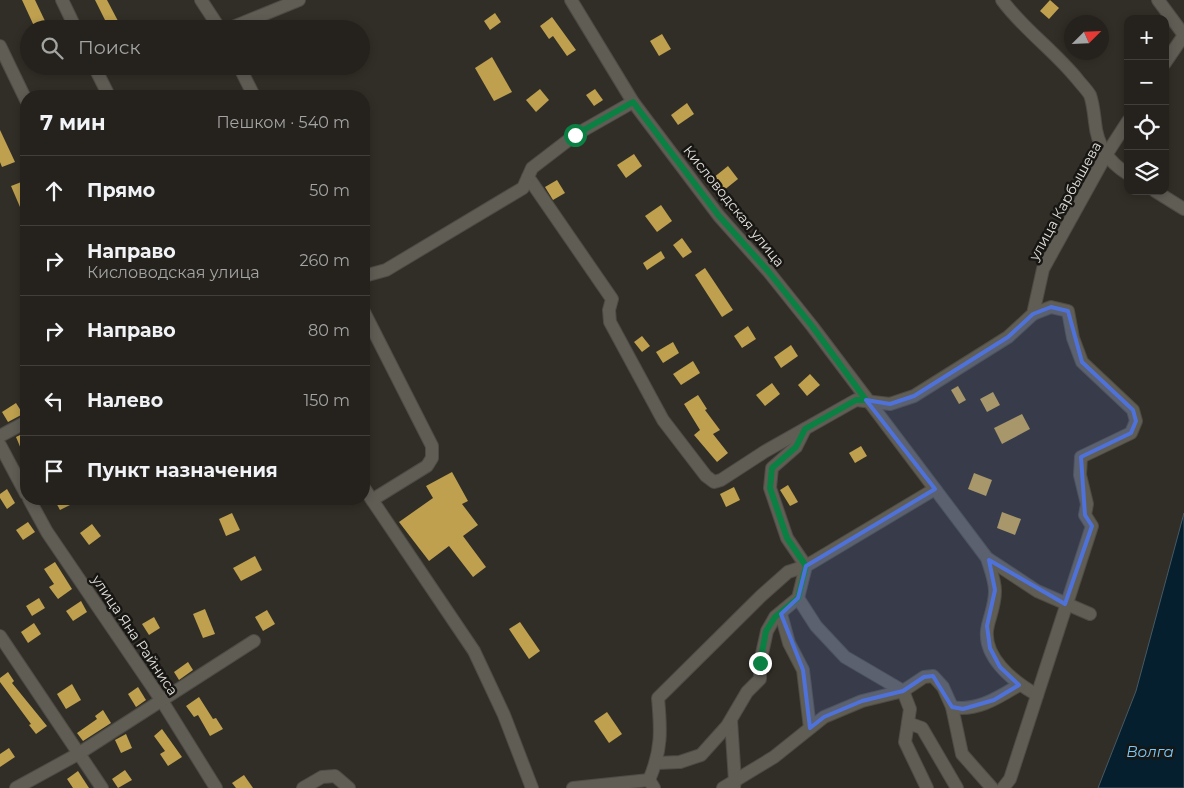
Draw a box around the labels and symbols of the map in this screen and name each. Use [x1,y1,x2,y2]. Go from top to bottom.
north arrow [1064,15,1109,60]
route start [564,124,587,147]
street label: улица Карбышева [1024,138,1105,265]
street label: Кисловодская улица [679,142,789,270]
street label: улица Яна Райниса [87,570,182,699]
route end [749,652,772,675]
water label: Волга [1126,742,1174,761]

